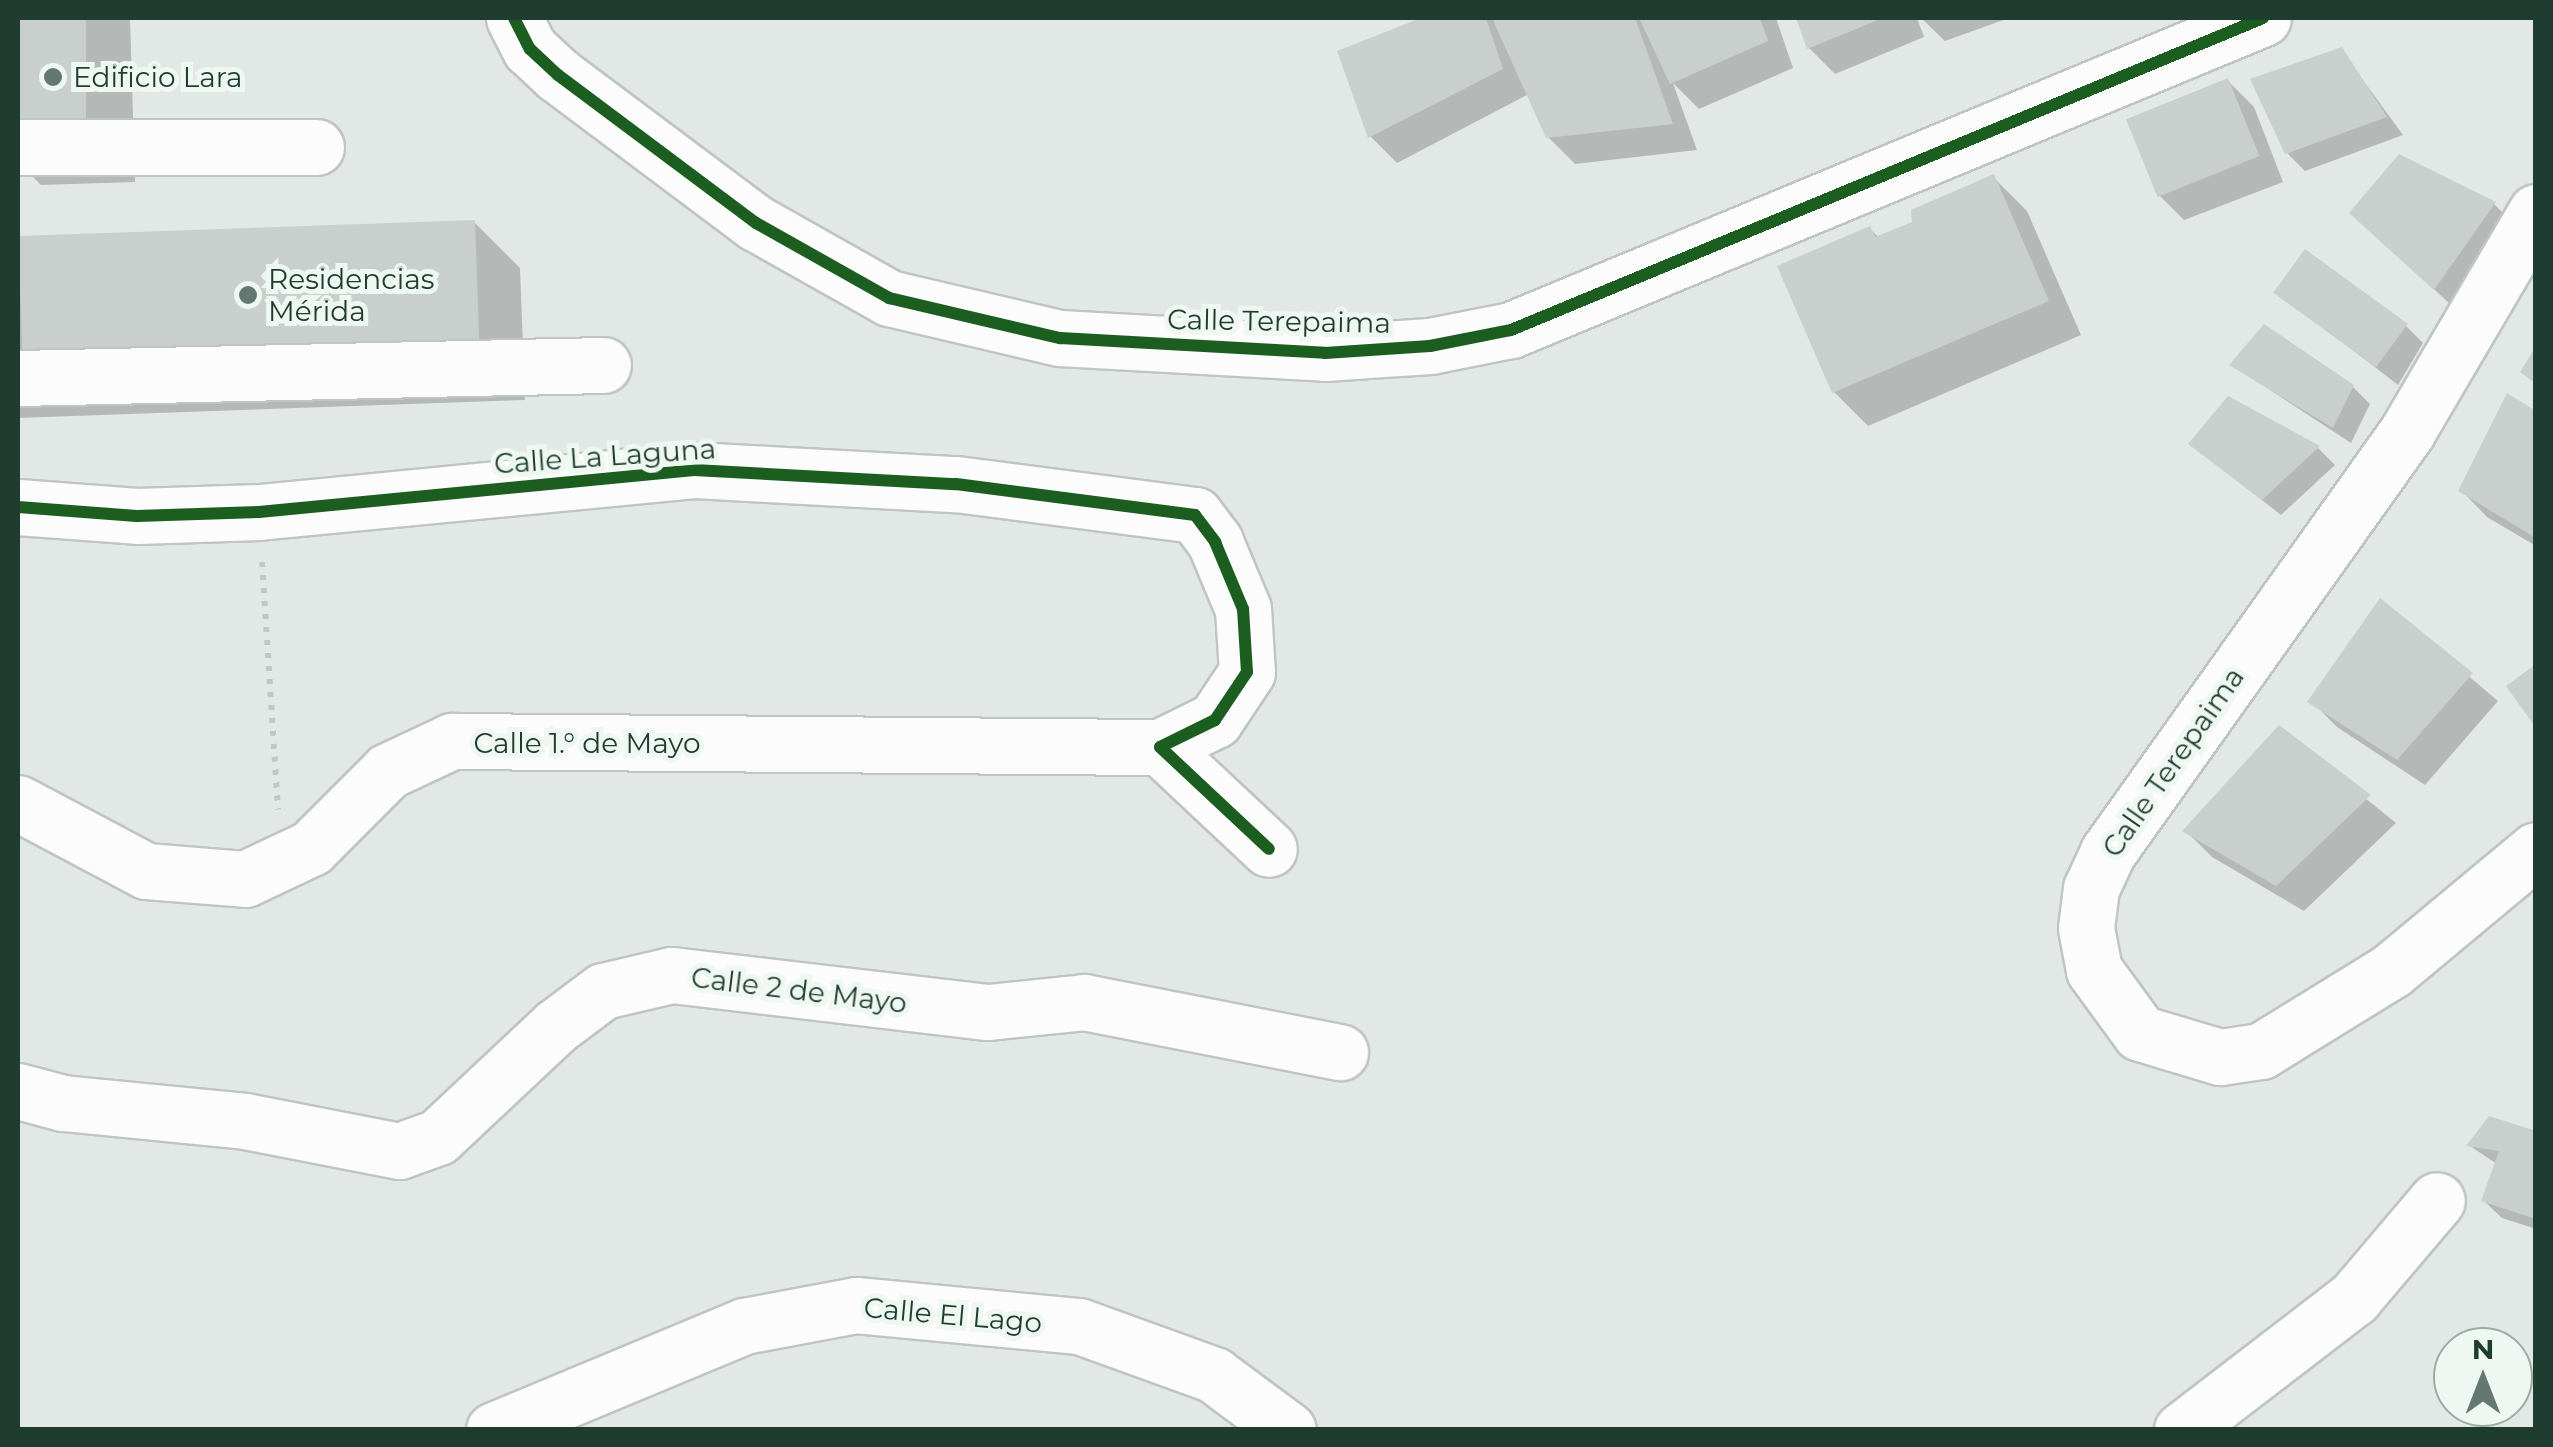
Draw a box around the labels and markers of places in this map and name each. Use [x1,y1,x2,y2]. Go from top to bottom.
place label: Edificio Lara [73,60,242,94]
marker: Edificio Lara [42,66,64,88]
place label: Residencias Mérida [268,262,434,328]
marker: Residencias Mérida [237,284,259,306]

